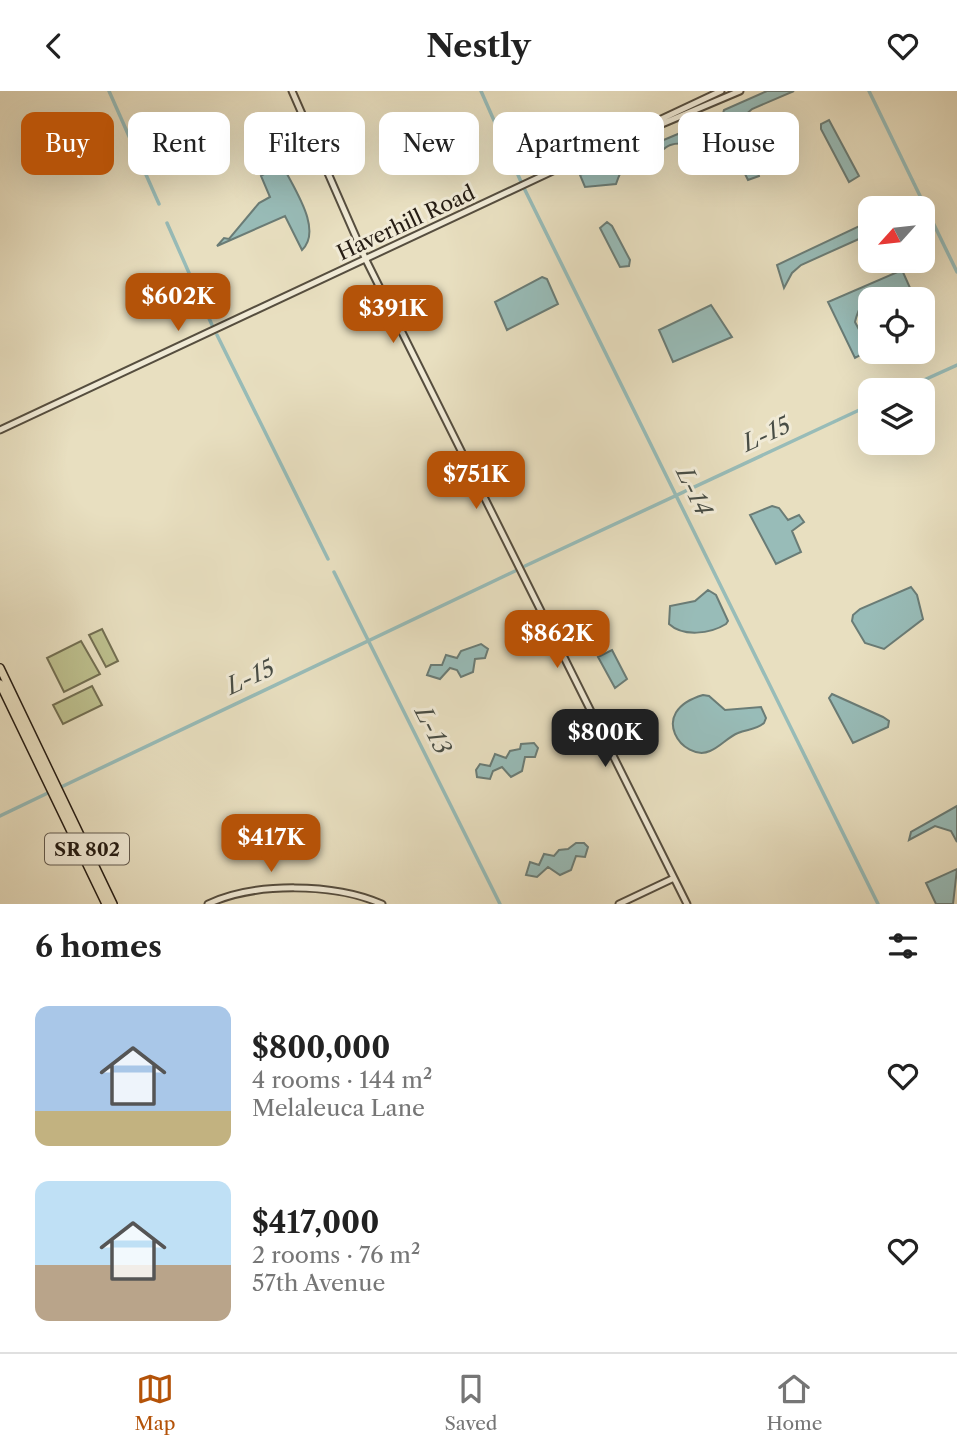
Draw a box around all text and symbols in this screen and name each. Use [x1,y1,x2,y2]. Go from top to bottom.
text: Nestly [426,26,531,65]
icon: back [35,27,73,65]
icon: heart [884,27,922,65]
chip: Buy [21,112,114,175]
chip: Rent [128,112,230,175]
chip: Filters [244,112,365,175]
chip: New [379,112,479,175]
chip: Apartment [493,112,664,175]
chip: House [678,112,799,175]
street label: Haverhill Road [333,180,479,265]
north arrow [858,196,934,273]
map controls [858,196,935,455]
pin: $602K [129,273,227,333]
text: $602K [141,282,215,310]
pin: $391K [344,285,442,345]
button: locate [858,287,935,364]
text: $391K [359,294,427,322]
button: layers [858,378,935,455]
water label: L-15 [736,411,795,458]
pin: $751K [427,451,525,511]
text: $751K [443,460,509,488]
water label: L-14 [670,461,718,521]
pin: $862K [508,611,606,670]
text: $862K [521,619,593,647]
water label: L-15 [220,654,279,701]
water label: L-13 [408,700,457,759]
pin: $800K [556,709,654,769]
text: $800K [568,718,642,746]
pin: $417K [222,815,320,874]
text: $417K [237,823,305,851]
road number: SR 802 [45,834,129,865]
icon: filters [884,927,922,965]
text: 6 homes [35,928,162,965]
text: $800,000 [252,1029,390,1066]
icon: home [91,1034,175,1118]
icon: heart [884,1057,922,1095]
text: 4 rooms · 144 m² [252,1066,432,1094]
text: Melaleuca Lane [252,1094,425,1122]
text: $417,000 [252,1204,379,1241]
icon: home [91,1209,175,1293]
icon: heart [884,1232,922,1270]
text: 2 rooms · 76 m² [252,1241,420,1269]
text: 57th Avenue [252,1269,385,1297]
tab: Map [135,1370,175,1435]
tab: Saved [445,1370,497,1435]
tab: Home [767,1370,822,1435]

